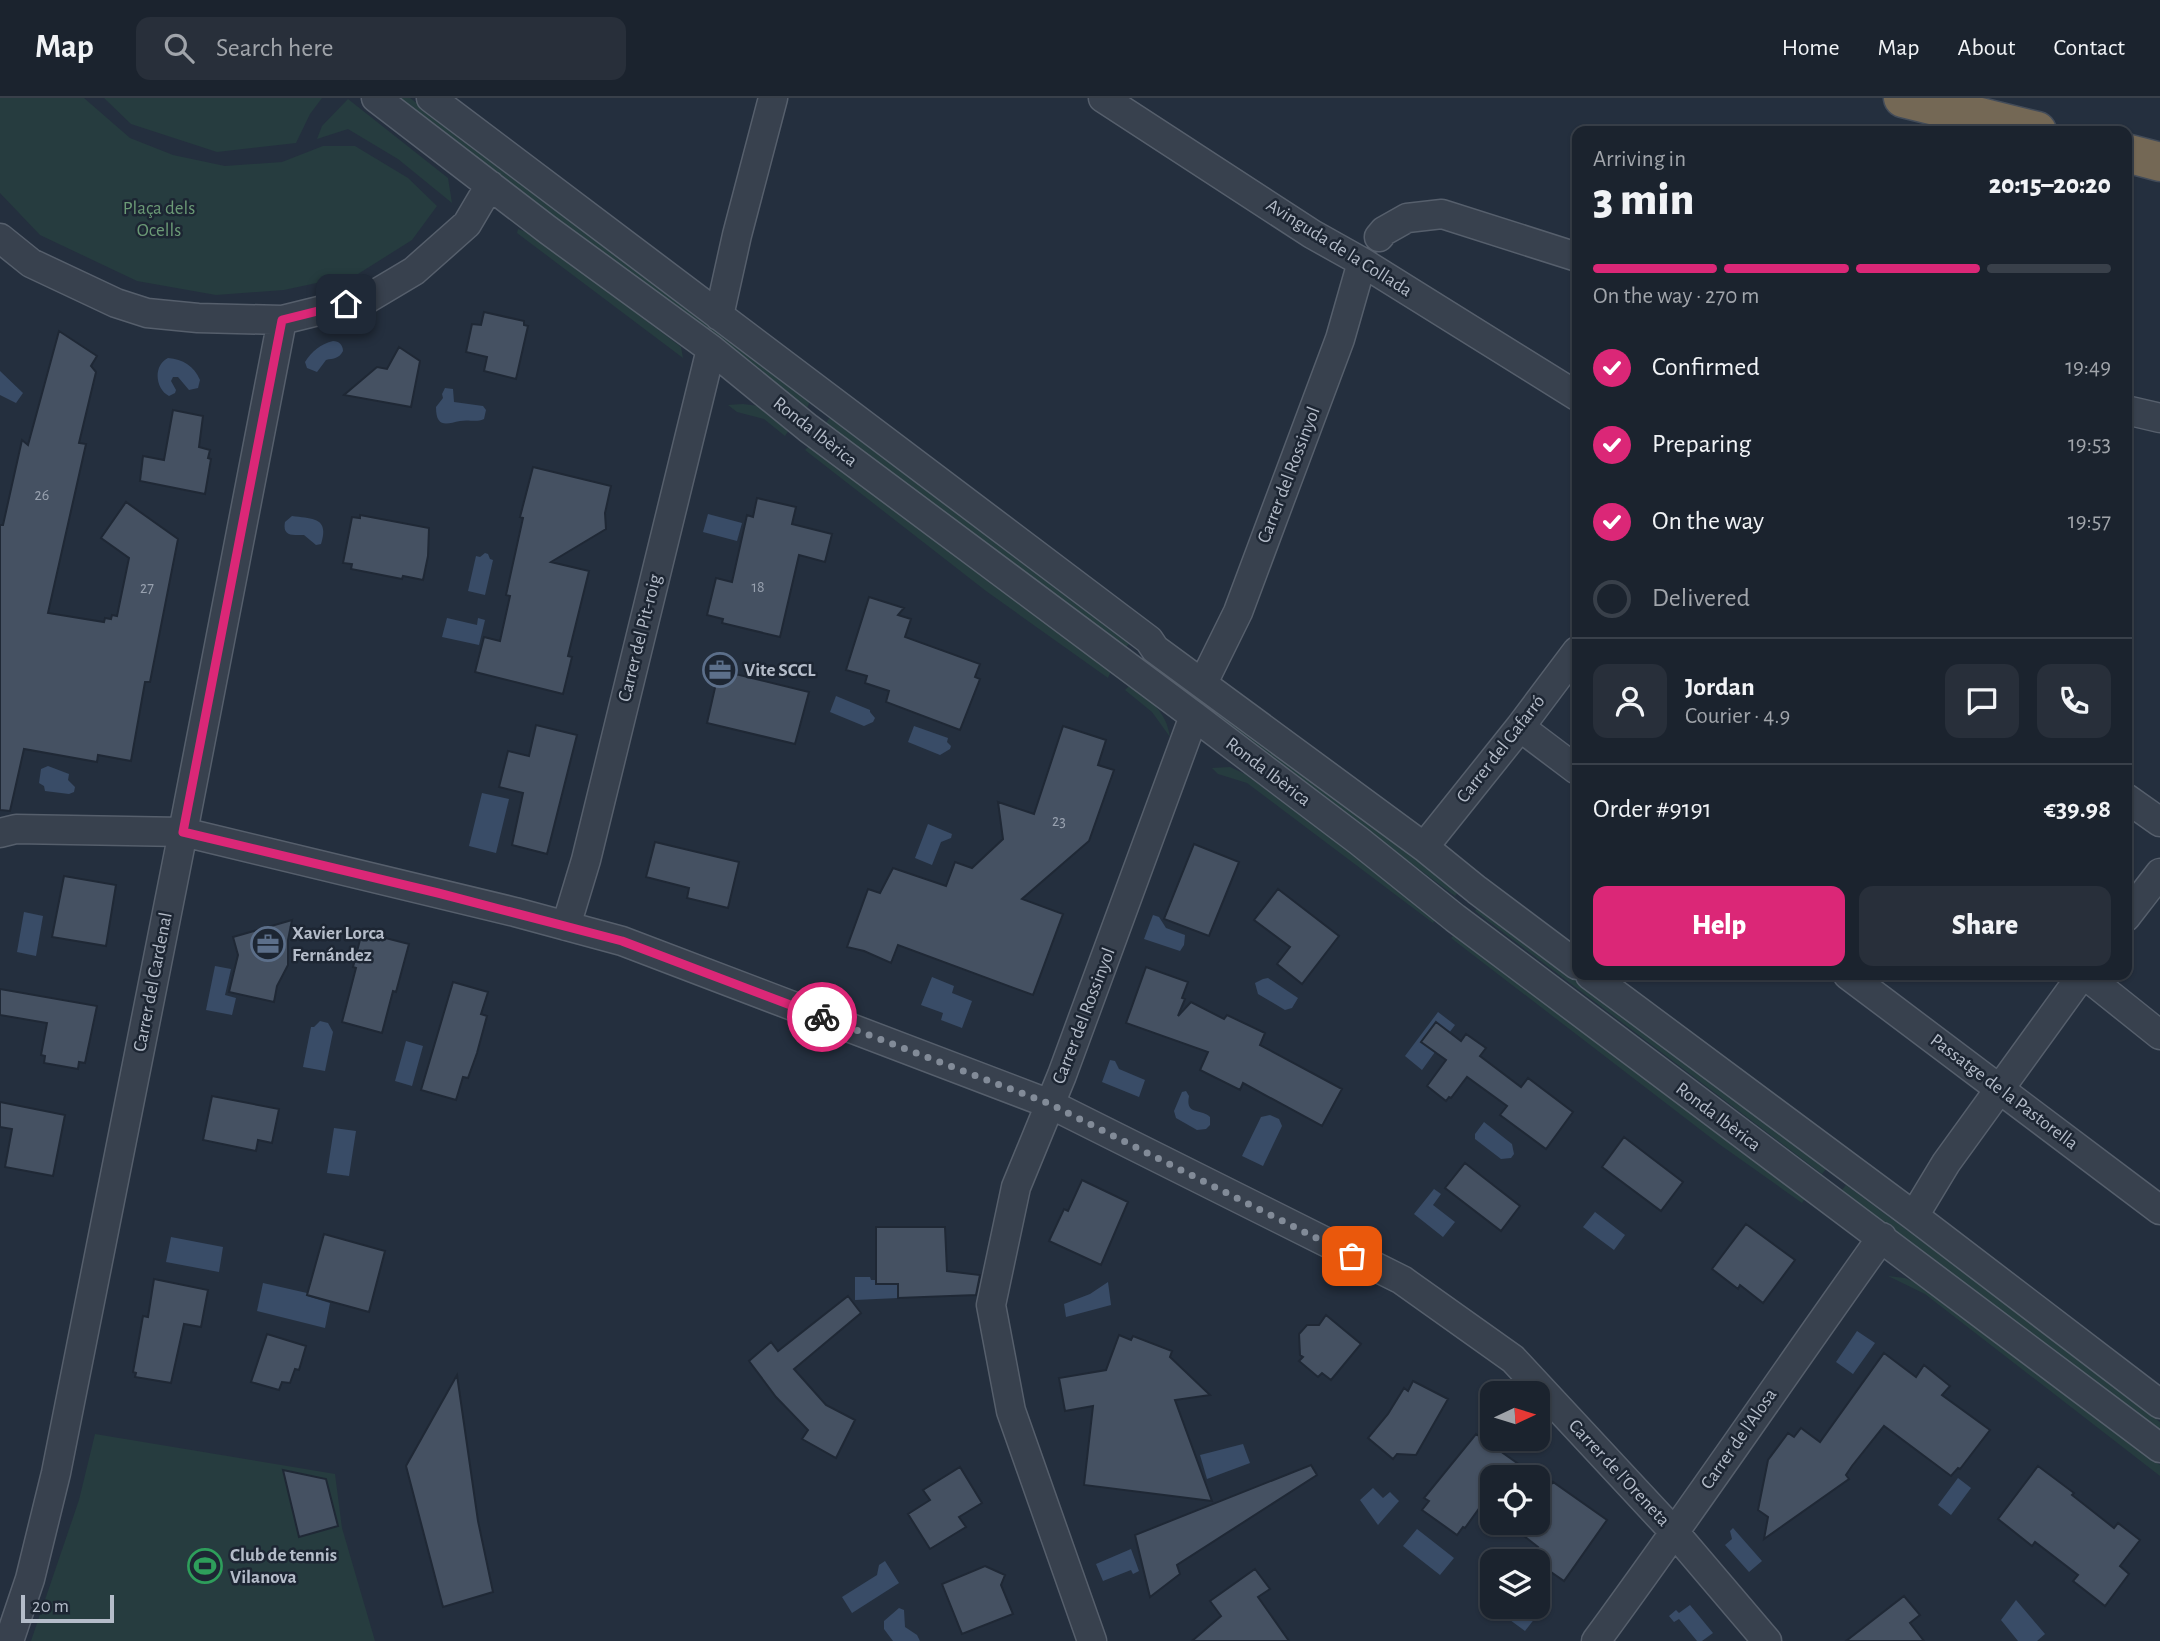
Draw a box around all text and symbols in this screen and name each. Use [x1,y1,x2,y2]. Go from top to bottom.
search box [136,17,626,80]
icon: search [160,29,198,67]
text: Map [35,31,94,64]
text: Search here [216,35,334,61]
text: Home [1782,36,1840,60]
text: Map [1878,36,1920,60]
text: About [1958,36,2015,60]
text: Contact [2053,36,2125,60]
text: Arriving in [1593,148,1686,171]
text: 20:15–20:20 [1989,172,2111,198]
text: 3 min [1593,177,1694,223]
street label: Avinguda de la Collada [1263,196,1415,301]
park label: Plaça dels Ocells [123,199,195,240]
pin [316,274,376,334]
icon: home [327,285,365,323]
text: On the way · 270 m [1593,285,1760,308]
icon: check [1593,349,1631,387]
text: Confirmed [1652,354,1760,380]
text: 19:49 [2065,356,2111,379]
street label: Ronda Ibèrica [769,393,861,471]
street label: Carrer del Rossinyol [1254,404,1324,546]
icon: check [1593,426,1631,464]
text: Preparing [1652,431,1751,457]
text: 19:53 [2068,433,2111,456]
house number: 26 [35,487,49,503]
icon: check [1593,503,1631,541]
text: On the way [1652,508,1764,534]
text: 19:57 [2068,510,2111,533]
street label: Carrer del Pit-roig [615,572,665,704]
house number: 18 [751,579,765,595]
house number: 27 [140,580,154,596]
text: Delivered [1652,585,1750,611]
office icon: Vite SCCL [701,651,739,689]
place label: Vite SCCL [744,661,816,680]
button: person [1593,664,1667,738]
button: chat [1945,664,2019,738]
button: phone [2037,664,2111,738]
text: Jordan [1685,674,1755,700]
street label: Carrer del Gafarró [1453,692,1549,806]
text: Courier · 4.9 [1685,705,1790,728]
street label: Ronda Ibèrica [1222,734,1314,810]
text: Order #9191 [1593,796,1712,822]
text: €39.98 [2044,796,2111,822]
house number: 23 [1052,813,1066,829]
button: Help [1593,886,1845,966]
button: Share [1859,886,2111,966]
street label: Carrer del Cardenal [130,911,176,1053]
place label: Xavier Lorca Fernández [292,924,385,965]
office icon: Xavier Lorca Fernández [249,925,287,963]
street label: Carrer del Rossinyol [1049,945,1119,1087]
courier [787,982,857,1052]
icon: bike [803,998,841,1036]
street label: Passatge de la Pastorella [1927,1030,2082,1154]
street label: Ronda Ibèrica [1672,1079,1764,1155]
pin [1322,1226,1382,1286]
icon: bag [1333,1237,1371,1275]
north arrow [1480,1381,1550,1451]
map controls [1480,1381,1550,1619]
street label: Carrer de l'Alosa [1697,1385,1781,1493]
street label: Carrer de l'Oreneta [1565,1416,1673,1530]
button: locate [1480,1465,1550,1535]
place label: Club de tennis Vilanova [230,1546,337,1587]
sports icon: Club de tennis Vilanova [186,1547,224,1585]
button: layers [1480,1549,1550,1619]
scale bar [21,1592,114,1624]
text: 20 m [32,1597,69,1616]

